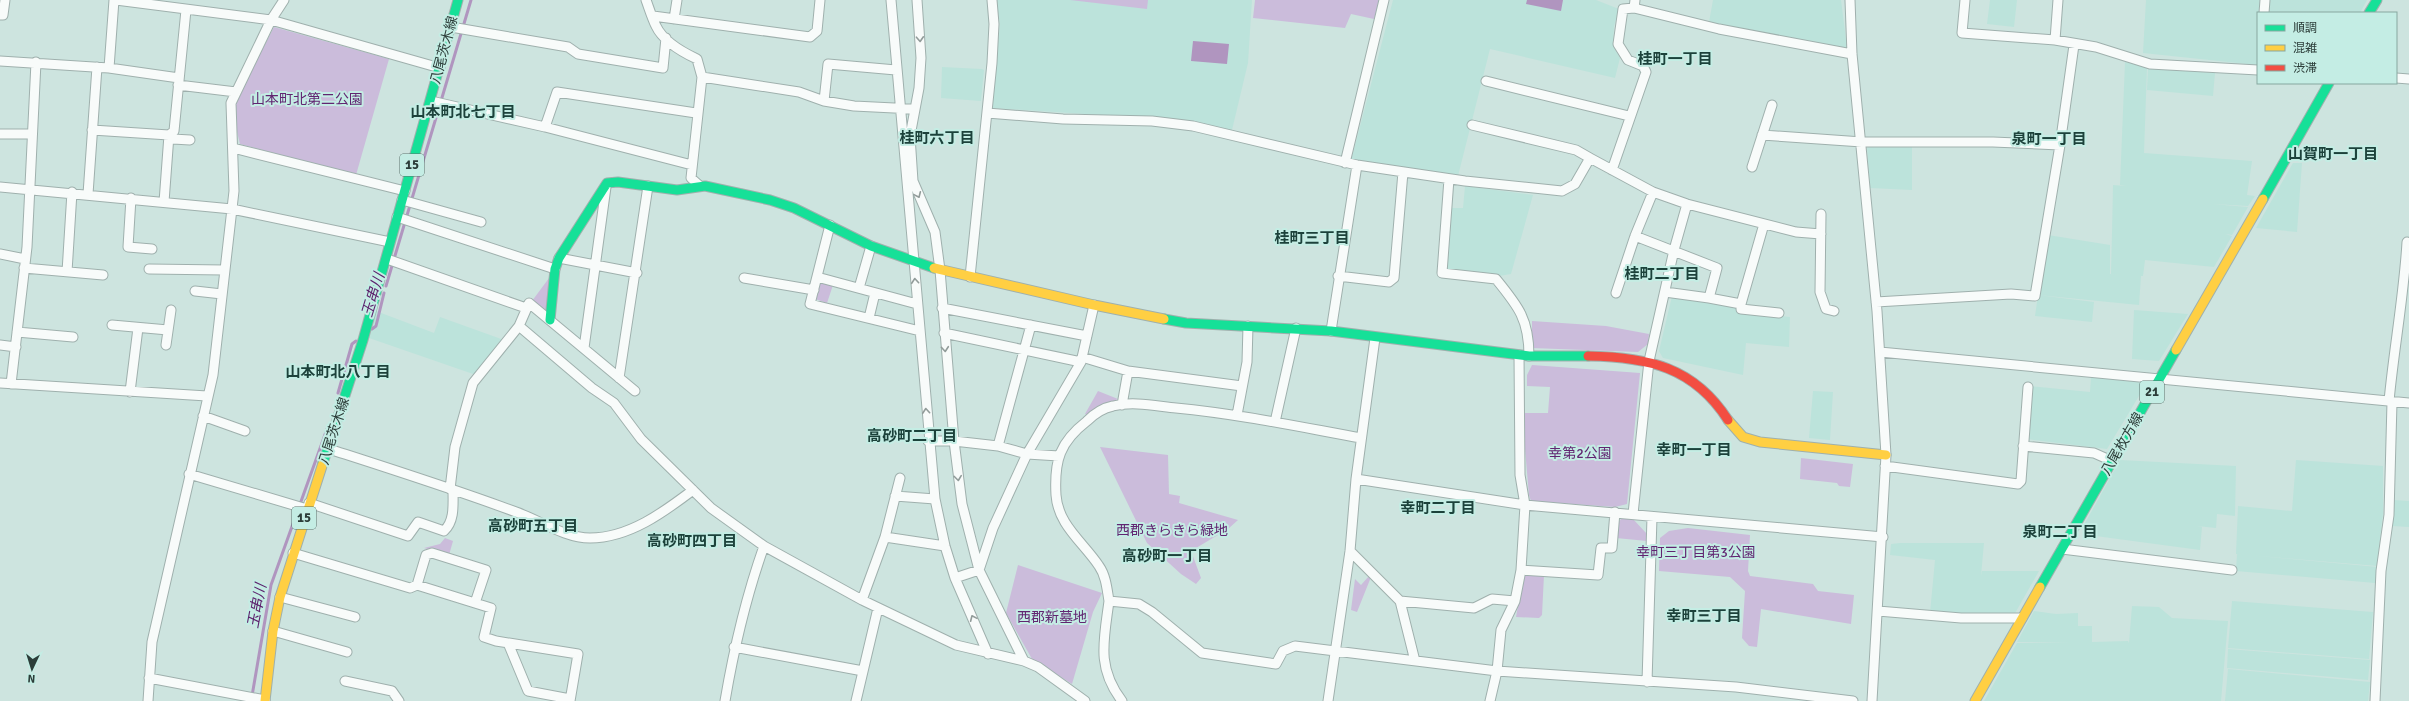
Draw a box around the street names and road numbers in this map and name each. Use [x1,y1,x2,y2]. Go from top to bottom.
street label: 八尾茨木線 [427,14,461,86]
road number: 15 [400,154,424,176]
road number: 21 [2140,381,2164,403]
street label: 八尾茨木線 [315,395,353,467]
street label: 八尾枚方線 [2097,409,2147,479]
road number: 15 [292,507,316,529]

